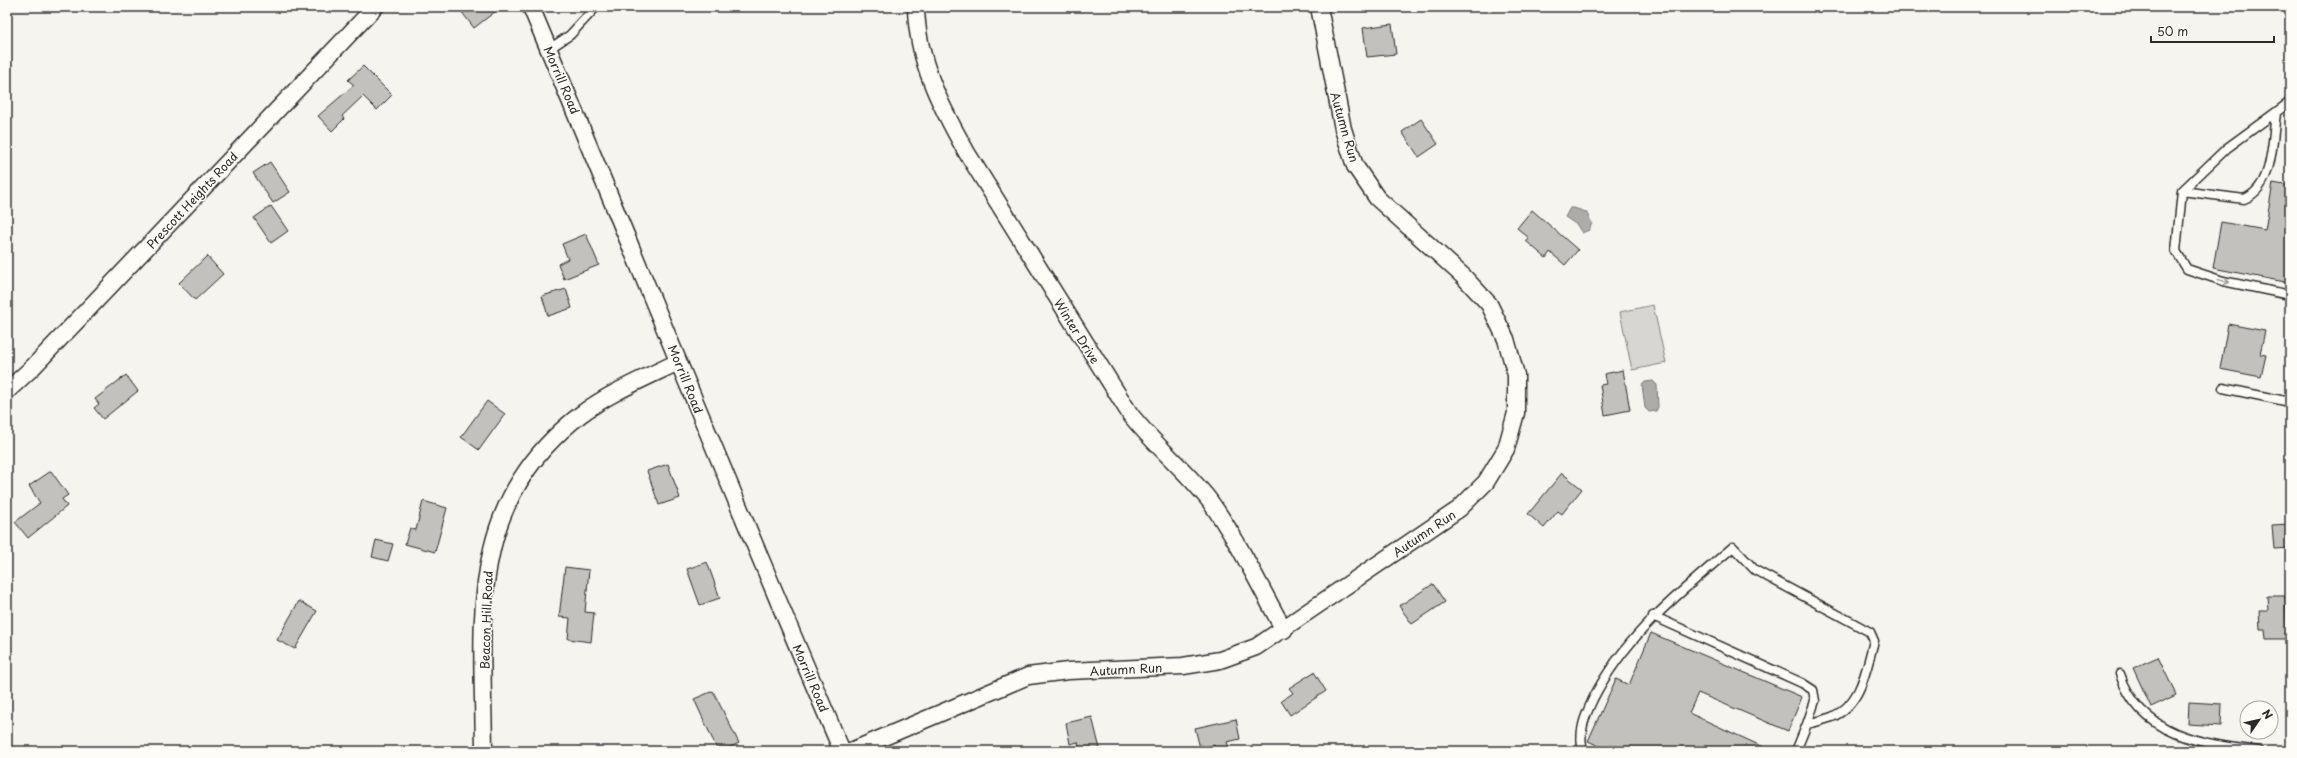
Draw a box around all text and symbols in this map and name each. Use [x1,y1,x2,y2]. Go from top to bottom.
scale bar [2151,18,2274,44]
text: 50 m [2157,22,2188,40]
street label: Morrill Road [540,43,584,117]
street label: Autumn Run [1326,90,1364,164]
street label: Prescott Heights Road [142,147,242,253]
one-way arrow [2218,278,2231,285]
street label: Winter Drive [1050,295,1104,367]
street label: Morrill Road [664,342,708,416]
street label: Autumn Run [1389,505,1459,561]
street label: Beacon Hill Road [475,570,497,670]
street label: Morrill Road [789,641,833,715]
street label: Autumn Run [1089,658,1163,680]
north arrow [2239,700,2279,740]
text: N [2258,706,2277,723]

